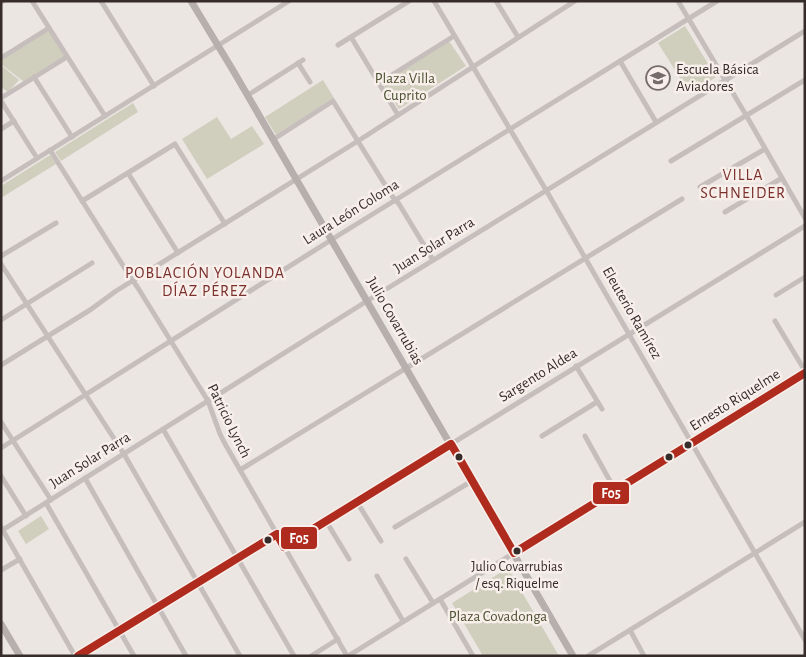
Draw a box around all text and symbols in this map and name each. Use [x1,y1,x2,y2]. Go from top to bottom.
place label: Escuela Básica Aviadores [676,62,759,94]
school or university icon: Escuela Básica Aviadores [645,65,671,91]
park label: Plaza Villa Cuprito [375,71,435,103]
district label: VILLA SCHNEIDER [700,167,786,201]
street label: Laura León Coloma [300,176,402,247]
street label: Juan Solar Parra [391,214,477,276]
district label: POBLACIÓN YOLANDA DÍAZ PÉREZ [125,263,285,299]
street label: Eleuterio Ramírez [600,264,664,362]
street label: Julio Covarrubias [364,275,426,367]
street label: Sargento Aldea [496,345,580,405]
street label: Ernesto Riquelme [687,366,783,434]
street label: Patricio Lynch [205,382,253,460]
street label: Juan Solar Parra [47,429,133,491]
unlabelled marker [683,440,693,450]
unlabelled marker [454,452,464,462]
unlabelled marker [664,452,674,462]
line badge: F05 [592,481,630,505]
text: F05 [601,487,621,501]
line badge: F05 [280,526,318,550]
text: F05 [289,532,309,546]
unlabelled marker [263,535,273,545]
marker: Julio Covarrubias / esq. Riquelme [512,546,522,556]
place label: Julio Covarrubias / esq. Riquelme [471,560,563,591]
park label: Plaza Covadonga [449,609,547,624]

